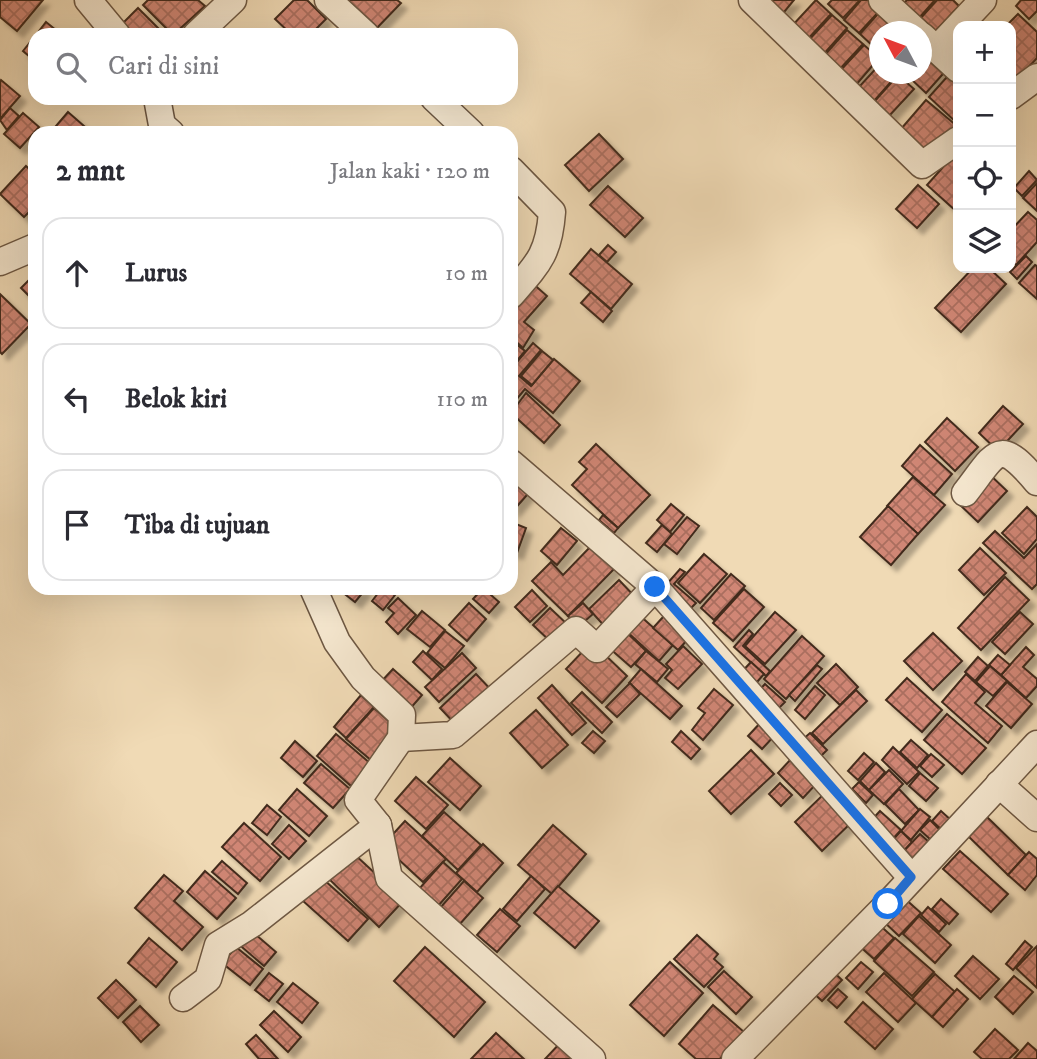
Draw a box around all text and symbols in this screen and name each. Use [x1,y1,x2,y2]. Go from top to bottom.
north arrow [869,21,932,84]
map controls [953,21,1016,273]
button: + [953,21,1016,84]
search box [28,28,518,105]
icon: search [52,48,90,86]
text: Cari di sini [108,50,219,83]
button: − [953,84,1016,147]
button: locate [953,147,1016,210]
text: 2 mnt [56,153,125,190]
text: Jalan kaki · 120 m [330,157,490,186]
button: layers [953,210,1016,273]
icon: ahead [58,254,96,292]
text: Lurus [125,257,187,290]
text: 10 m [445,259,488,288]
icon: left [58,380,96,418]
text: Belok kiri [125,383,227,416]
text: 110 m [437,385,488,414]
icon: arrive [58,506,96,544]
text: Tiba di tujuan [125,509,270,542]
route end [639,571,670,602]
route start [872,888,903,919]

